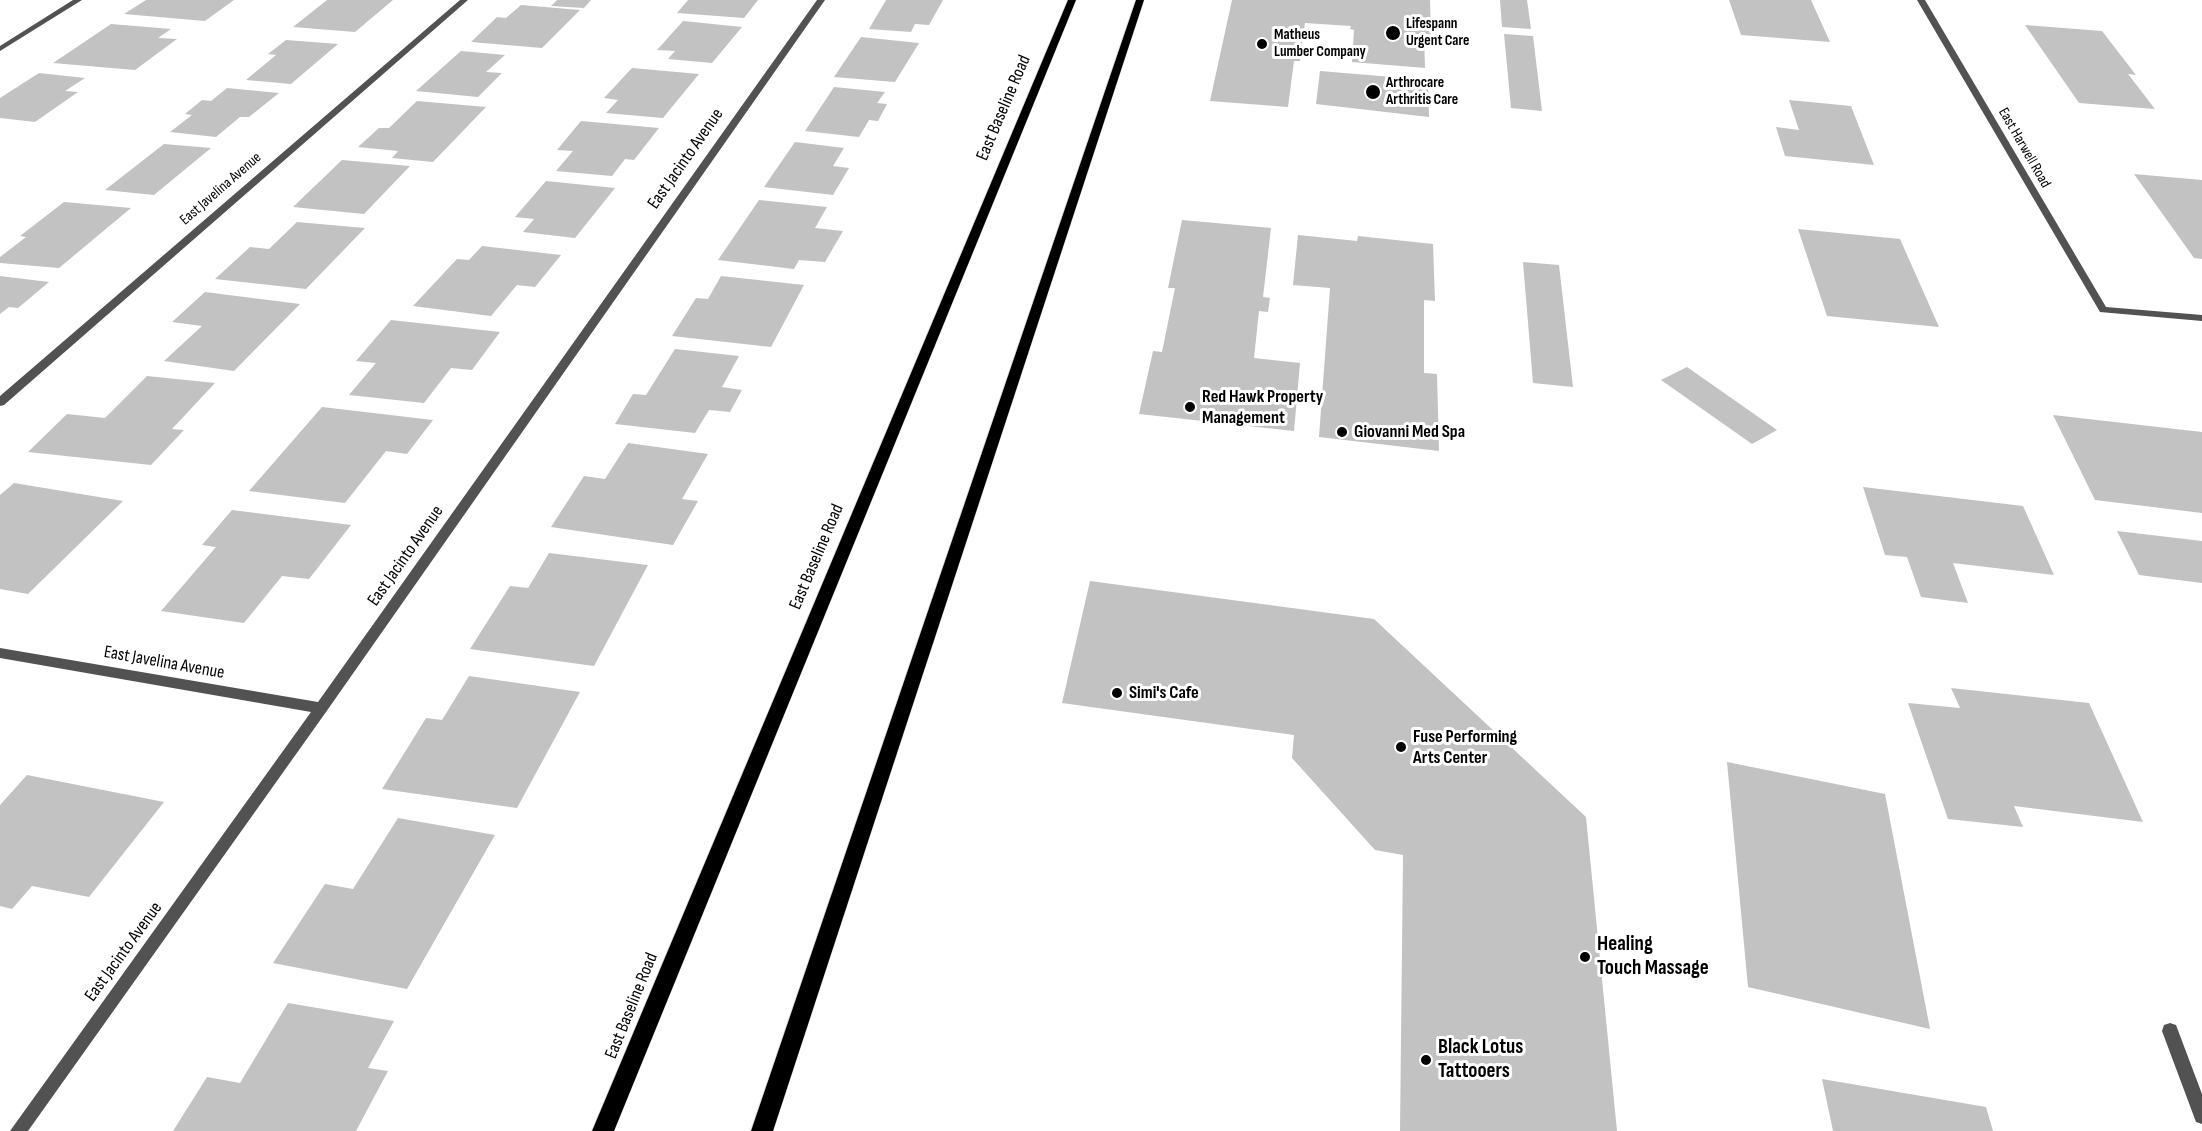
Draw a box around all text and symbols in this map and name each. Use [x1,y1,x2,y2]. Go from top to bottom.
place label: Lifespann Urgent Care [1406,15,1469,50]
marker: Lifespann Urgent Care [1384,24,1402,42]
place label: Matheus Lumber Company [1274,26,1366,61]
marker: Matheus Lumber Company [1255,37,1269,51]
street label: East Baseline Road [972,52,1036,164]
place label: Arthrocare Arthritis Care [1386,74,1458,109]
marker: Arthrocare Arthritis Care [1364,83,1382,101]
street label: East Jacinto Avenue [643,105,729,213]
street label: East Harwell Road [1994,105,2054,191]
street label: East Javelina Avenue [177,149,265,229]
place label: Red Hawk Property Management [1202,386,1323,428]
marker: Red Hawk Property Management [1183,400,1197,414]
place label: Giovanni Med Spa [1354,421,1465,443]
marker: Giovanni Med Spa [1335,425,1349,439]
street label: East Baseline Road [785,501,849,613]
street label: East Jacinto Avenue [363,502,449,610]
street label: East Javelina Avenue [102,642,226,684]
place label: Simi's Cafe [1129,682,1199,704]
marker: Simi's Cafe [1110,686,1124,700]
place label: Fuse Performing Arts Center [1413,726,1517,768]
marker: Fuse Performing Arts Center [1394,740,1408,754]
street label: East Jacinto Avenue [81,898,167,1006]
place label: Healing Touch Massage [1597,932,1709,982]
street label: East Baseline Road [601,950,663,1062]
marker: Healing Touch Massage [1578,950,1592,964]
place label: Black Lotus Tattooers [1438,1035,1523,1085]
marker: Black Lotus Tattooers [1419,1053,1433,1067]

